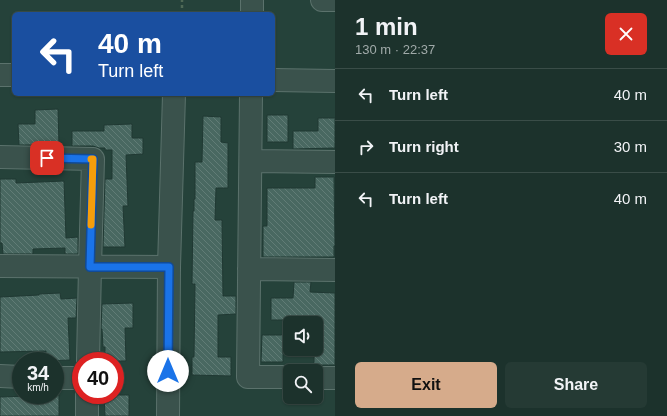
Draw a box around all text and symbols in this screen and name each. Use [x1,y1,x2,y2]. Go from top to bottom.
text: 1 min [355,13,418,40]
button: close [605,13,647,55]
icon: left [32,28,84,80]
text: 40 m [98,28,162,59]
text: 130 m · 22:37 [355,42,435,57]
text: Turn left [98,61,163,81]
icon: left [355,84,377,106]
text: Turn left [389,86,448,103]
text: 40 m [614,86,647,103]
icon: right [355,136,377,158]
text: Turn right [389,138,459,155]
text: 30 m [614,138,647,155]
pin [30,141,64,175]
icon: arrive [36,147,58,169]
icon: left [355,188,377,210]
text: Turn left [389,190,448,207]
text: 40 m [614,190,647,207]
map controls [283,316,323,404]
button: sound [283,316,323,356]
position arrow [147,350,189,392]
speed limit sign: 40 [72,352,124,404]
text: 34 [27,362,49,384]
button: Exit [355,362,497,408]
button: Share [505,362,647,408]
button: search [283,364,323,404]
text: km/h [27,382,49,393]

